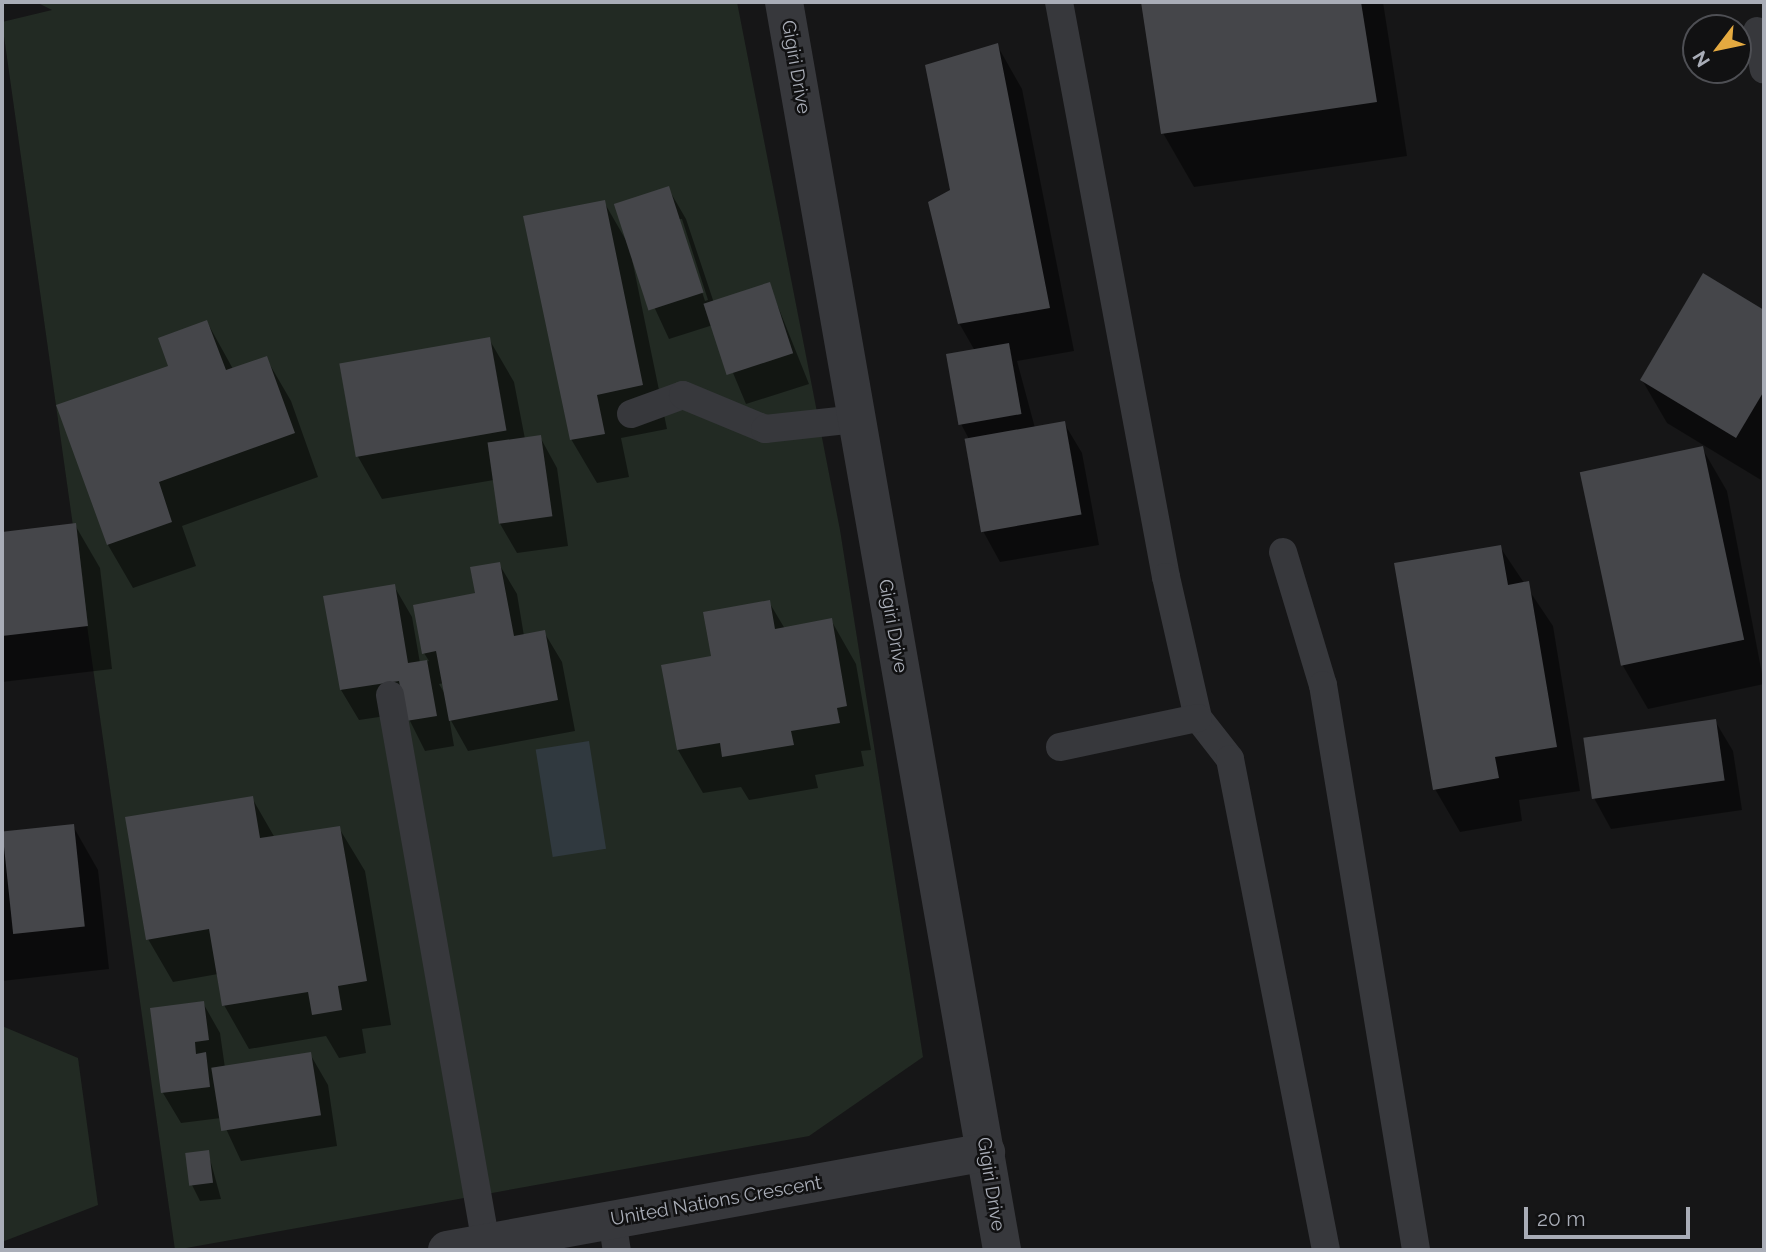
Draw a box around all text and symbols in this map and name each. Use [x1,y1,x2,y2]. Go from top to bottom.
north arrow [1682,14,1752,84]
street label: Gigiri Drive [777,18,815,116]
text: N [1688,47,1714,71]
street label: Gigiri Drive [874,577,912,675]
street label: Gigiri Drive [972,1135,1010,1233]
street label: United Nations Crescent [609,1171,823,1231]
scale bar [1528,1192,1694,1236]
text: 20 m [1537,1206,1585,1231]

